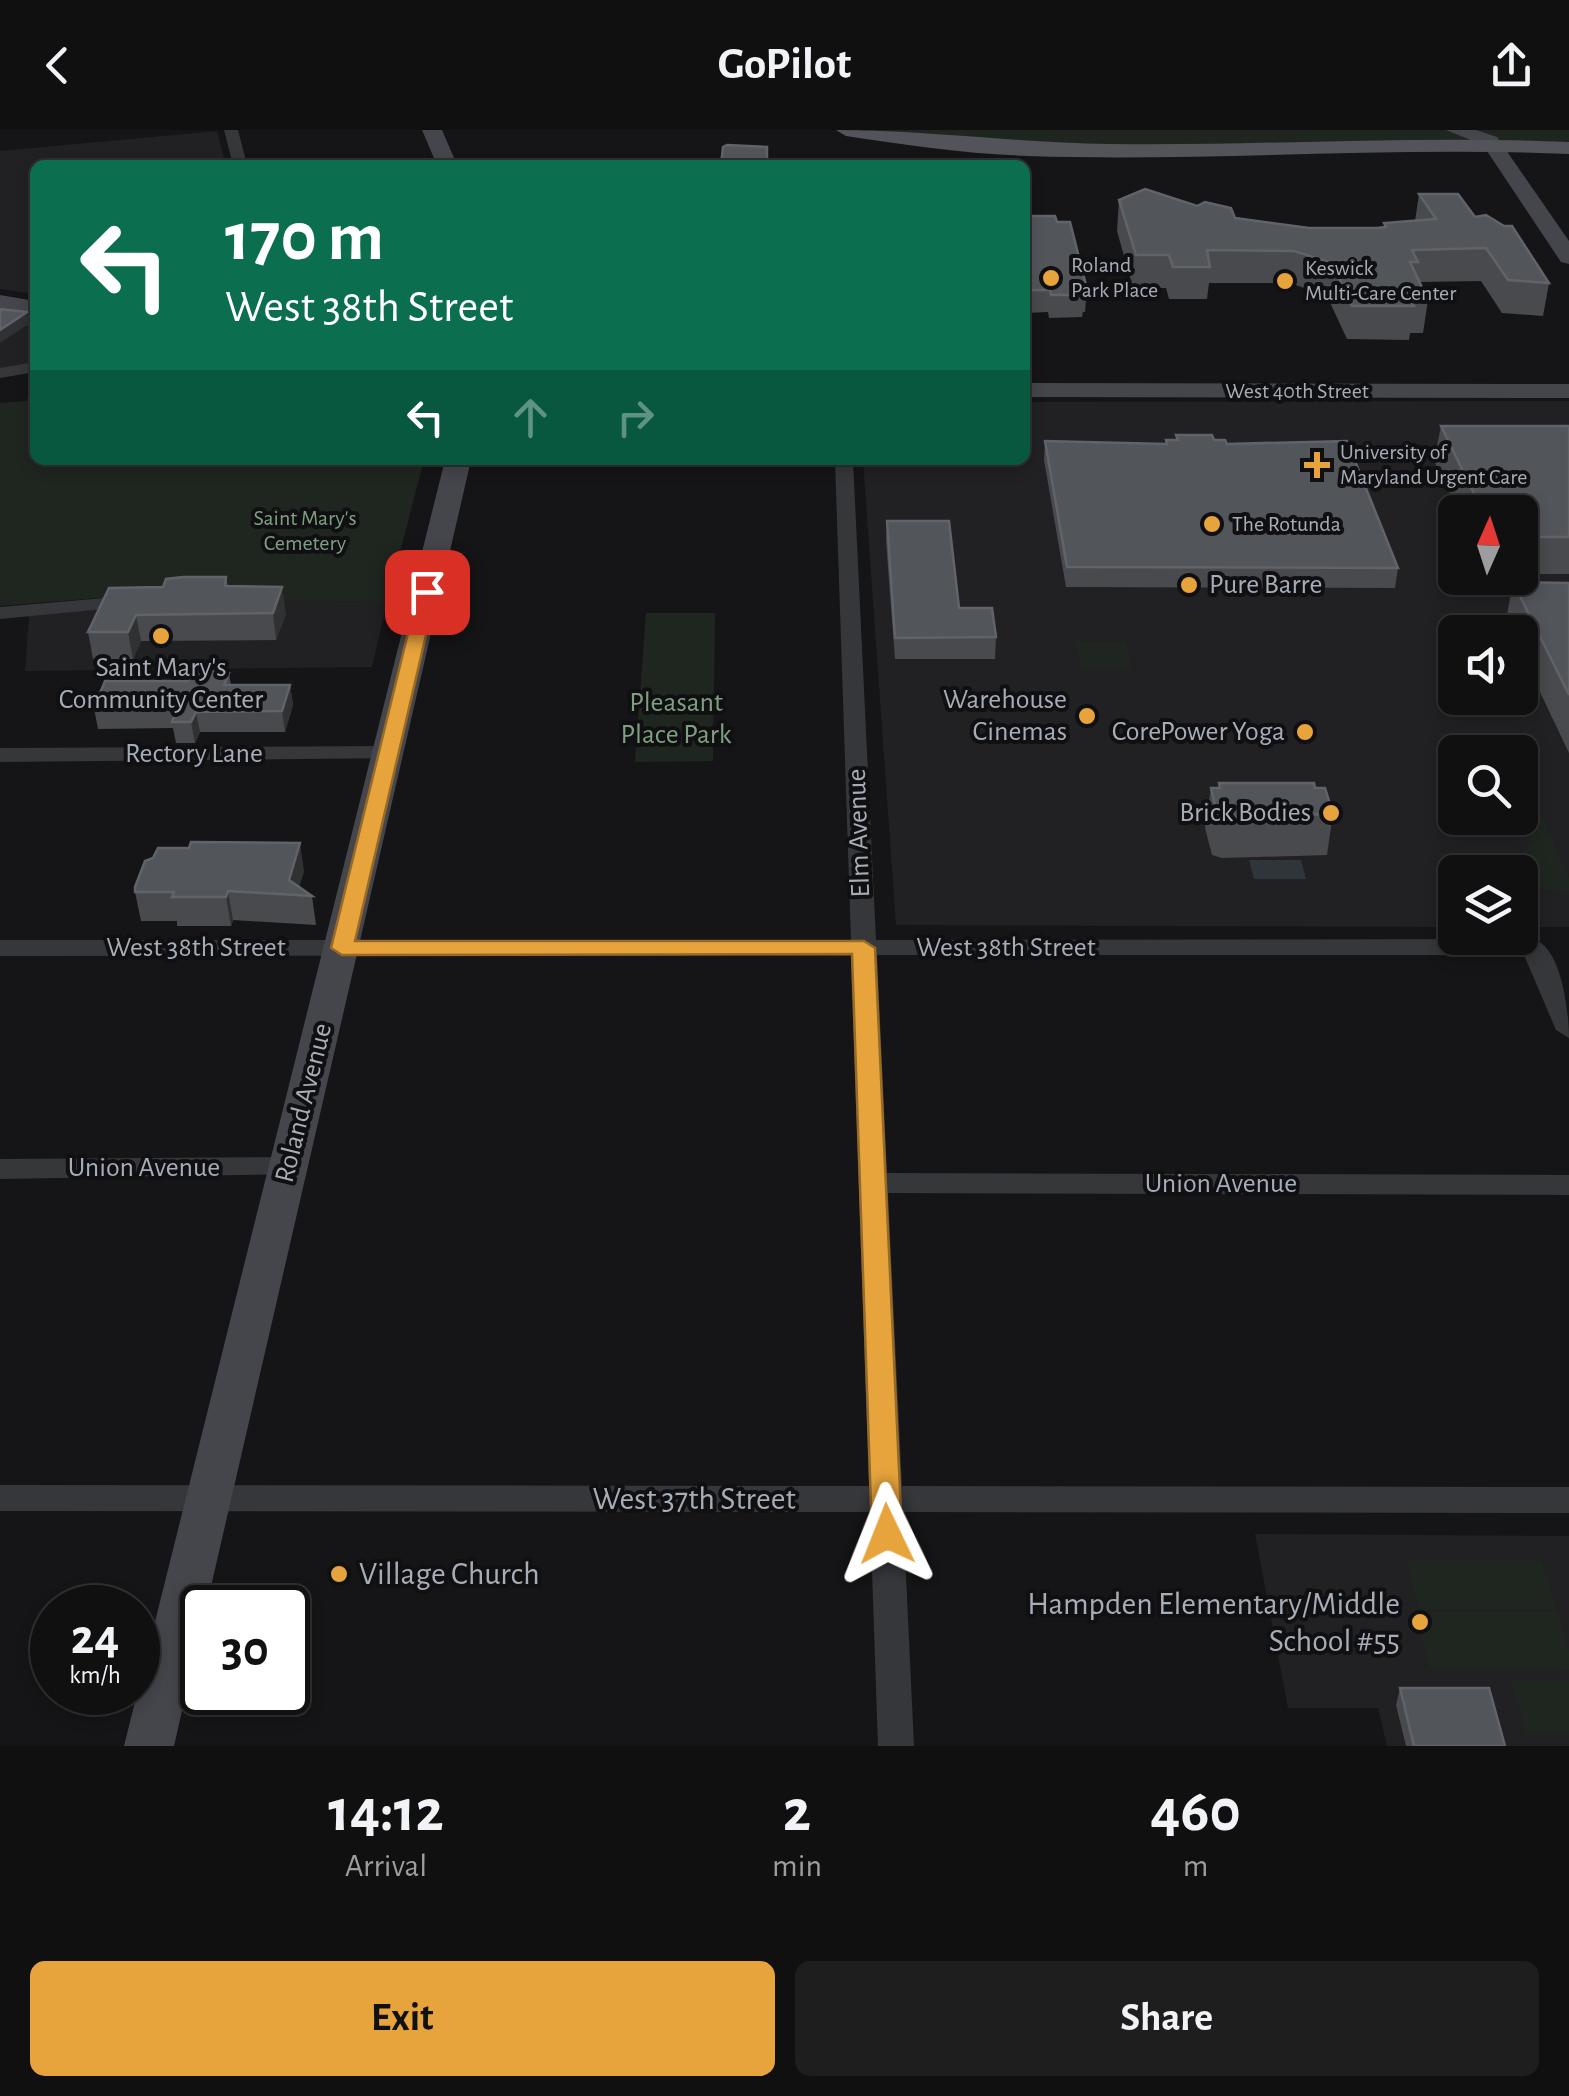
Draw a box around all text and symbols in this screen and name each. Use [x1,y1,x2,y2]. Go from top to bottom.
icon: back [30,38,85,93]
icon: share [1484,38,1539,93]
text: GoPilot [718,42,851,87]
icon: left [60,200,190,330]
text: 170 m [225,203,384,273]
place label: Roland Park Place [1071,254,1158,301]
place label: Keswick Multi-Care Center [1305,257,1456,304]
marker: Roland Park Place [1040,267,1062,289]
marker: Keswick Multi-Care Center [1274,270,1296,292]
text: West 38th Street [225,285,513,330]
street label: West 40th Street [1225,380,1369,402]
icon: left [398,390,453,445]
icon: ahead [503,390,558,445]
icon: right [608,390,663,445]
place label: University of Maryland Urgent Care [1340,441,1528,488]
marker: University of Maryland Urgent Care [1304,452,1330,478]
north arrow [1438,495,1538,595]
map controls [1438,495,1538,955]
park label: Saint Mary's Cemetery [253,507,357,554]
marker: The Rotunda [1201,513,1223,535]
place label: The Rotunda [1232,513,1341,535]
pin [385,550,470,635]
icon: arrive [400,565,455,620]
place label: Pure Barre [1209,571,1322,599]
marker: Pure Barre [1178,574,1200,596]
button: sound [1438,615,1538,715]
marker: Saint Mary's Community Center [150,625,172,647]
place label: Saint Mary's Community Center [59,654,263,714]
place label: Warehouse Cinemas [943,686,1067,746]
park label: Pleasant Place Park [620,689,732,749]
marker: Warehouse Cinemas [1076,705,1098,727]
place label: CorePower Yoga [1112,718,1285,746]
marker: CorePower Yoga [1294,721,1316,743]
button: search [1438,735,1538,835]
street label: Rectory Lane [125,740,263,768]
street label: Elm Avenue [843,768,875,898]
place label: Brick Bodies [1179,799,1311,827]
marker: Brick Bodies [1320,802,1342,824]
button: layers [1438,855,1538,955]
street label: West 38th Street [106,934,286,962]
street label: West 38th Street [916,934,1096,962]
street label: Roland Avenue [271,1021,337,1185]
street label: Union Avenue [68,1154,220,1182]
street label: Union Avenue [1145,1170,1297,1198]
position arrow [835,1482,939,1586]
street label: West 37th Street [592,1483,796,1515]
place label: Village Church [359,1558,540,1590]
marker: Village Church [328,1563,350,1585]
speed limit sign: 30 [180,1585,310,1715]
place label: Hampden Elementary/Middle School #55 [1027,1588,1400,1657]
marker: Hampden Elementary/Middle School #55 [1409,1611,1431,1633]
text: 24 [71,1613,119,1663]
text: km/h [69,1663,121,1688]
text: 14:12 [328,1782,444,1842]
text: 2 [783,1782,811,1842]
text: 460 [1150,1782,1241,1842]
text: Arrival [345,1850,427,1882]
text: min [772,1850,822,1882]
text: m [1183,1850,1208,1882]
button: Exit [30,1961,775,2076]
button: Share [795,1961,1539,2076]

